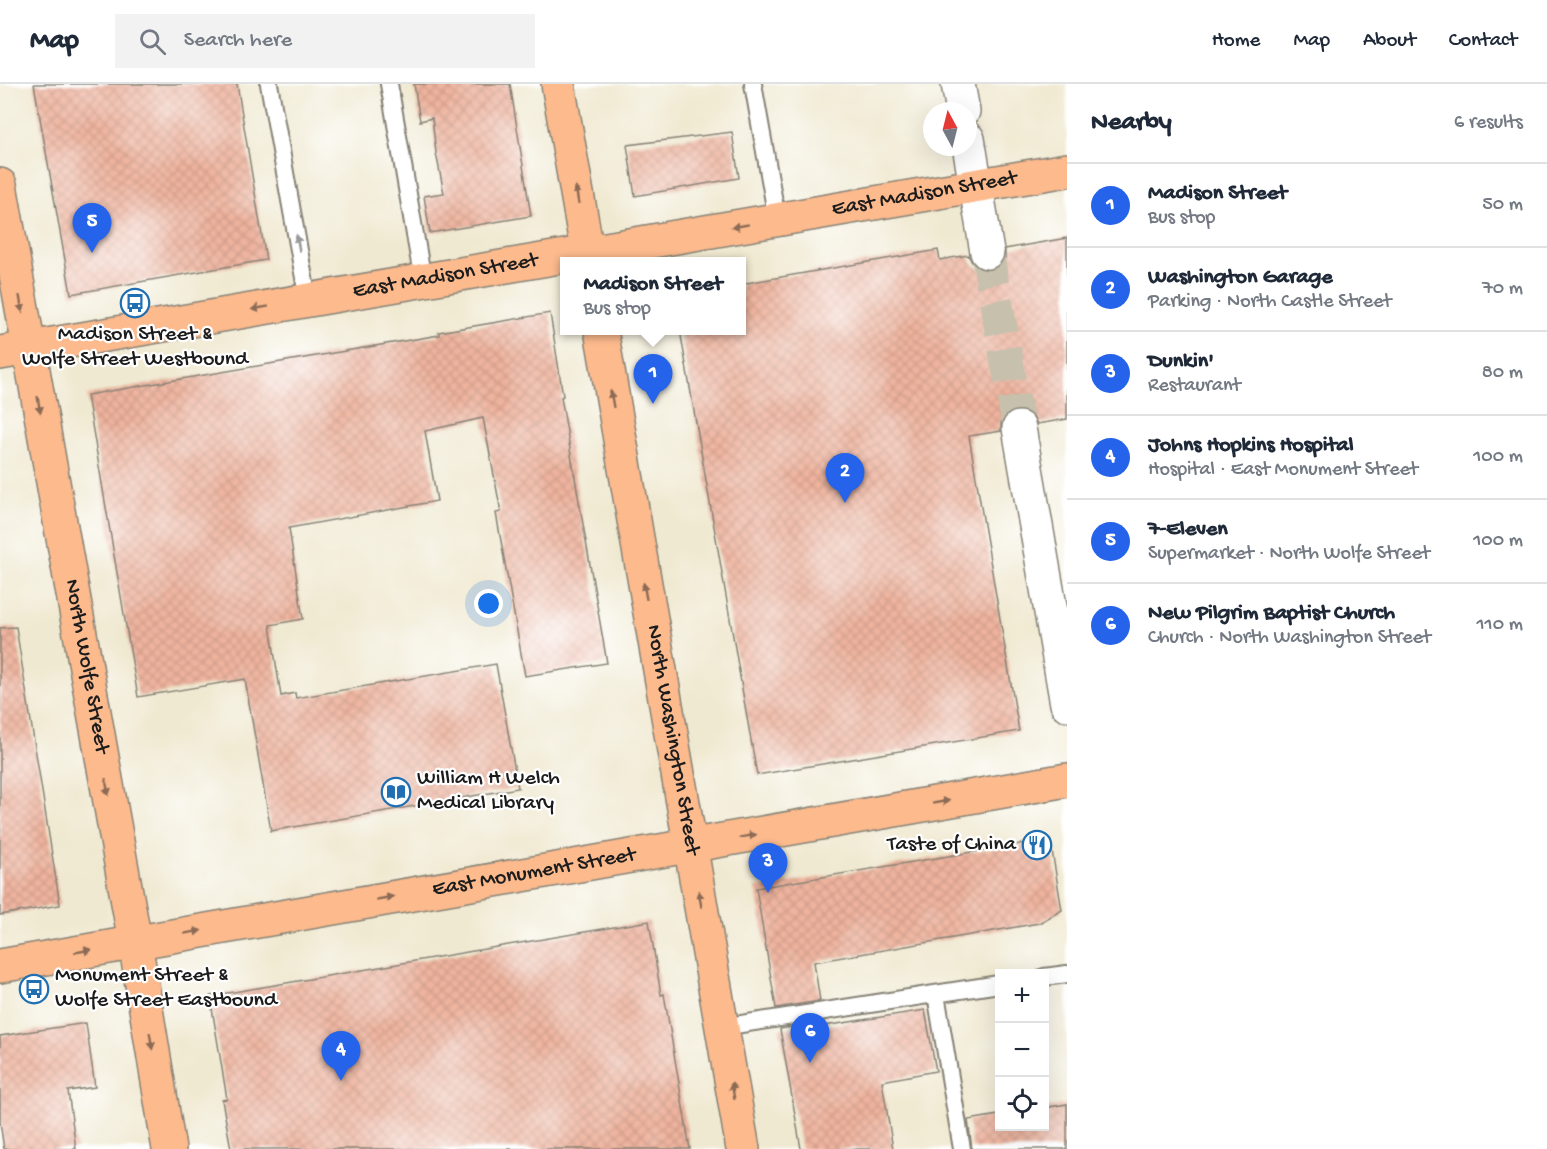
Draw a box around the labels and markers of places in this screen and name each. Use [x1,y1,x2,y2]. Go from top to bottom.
pin: 5 [72,204,112,253]
bus stop icon: Madison Street & Wolfe Street Westbound [119,287,151,319]
place label: Madison Street & Wolfe Street Westbound [22,322,250,373]
pin: 1 [634,354,672,404]
pin: 2 [826,454,864,503]
place label: William H Welch Medical Library [417,766,560,817]
library icon: William H Welch Medical Library [380,776,412,808]
restaurant icon: Taste of China [1021,829,1053,861]
place label: Taste of China [885,832,1017,858]
pin: 3 [748,844,788,893]
place label: Monument Street & Wolfe Street Eastbound [55,963,279,1014]
bus stop icon: Monument Street & Wolfe Street Eastbound [18,973,50,1005]
pin: 6 [790,1014,830,1063]
pin: 4 [322,1032,360,1081]

